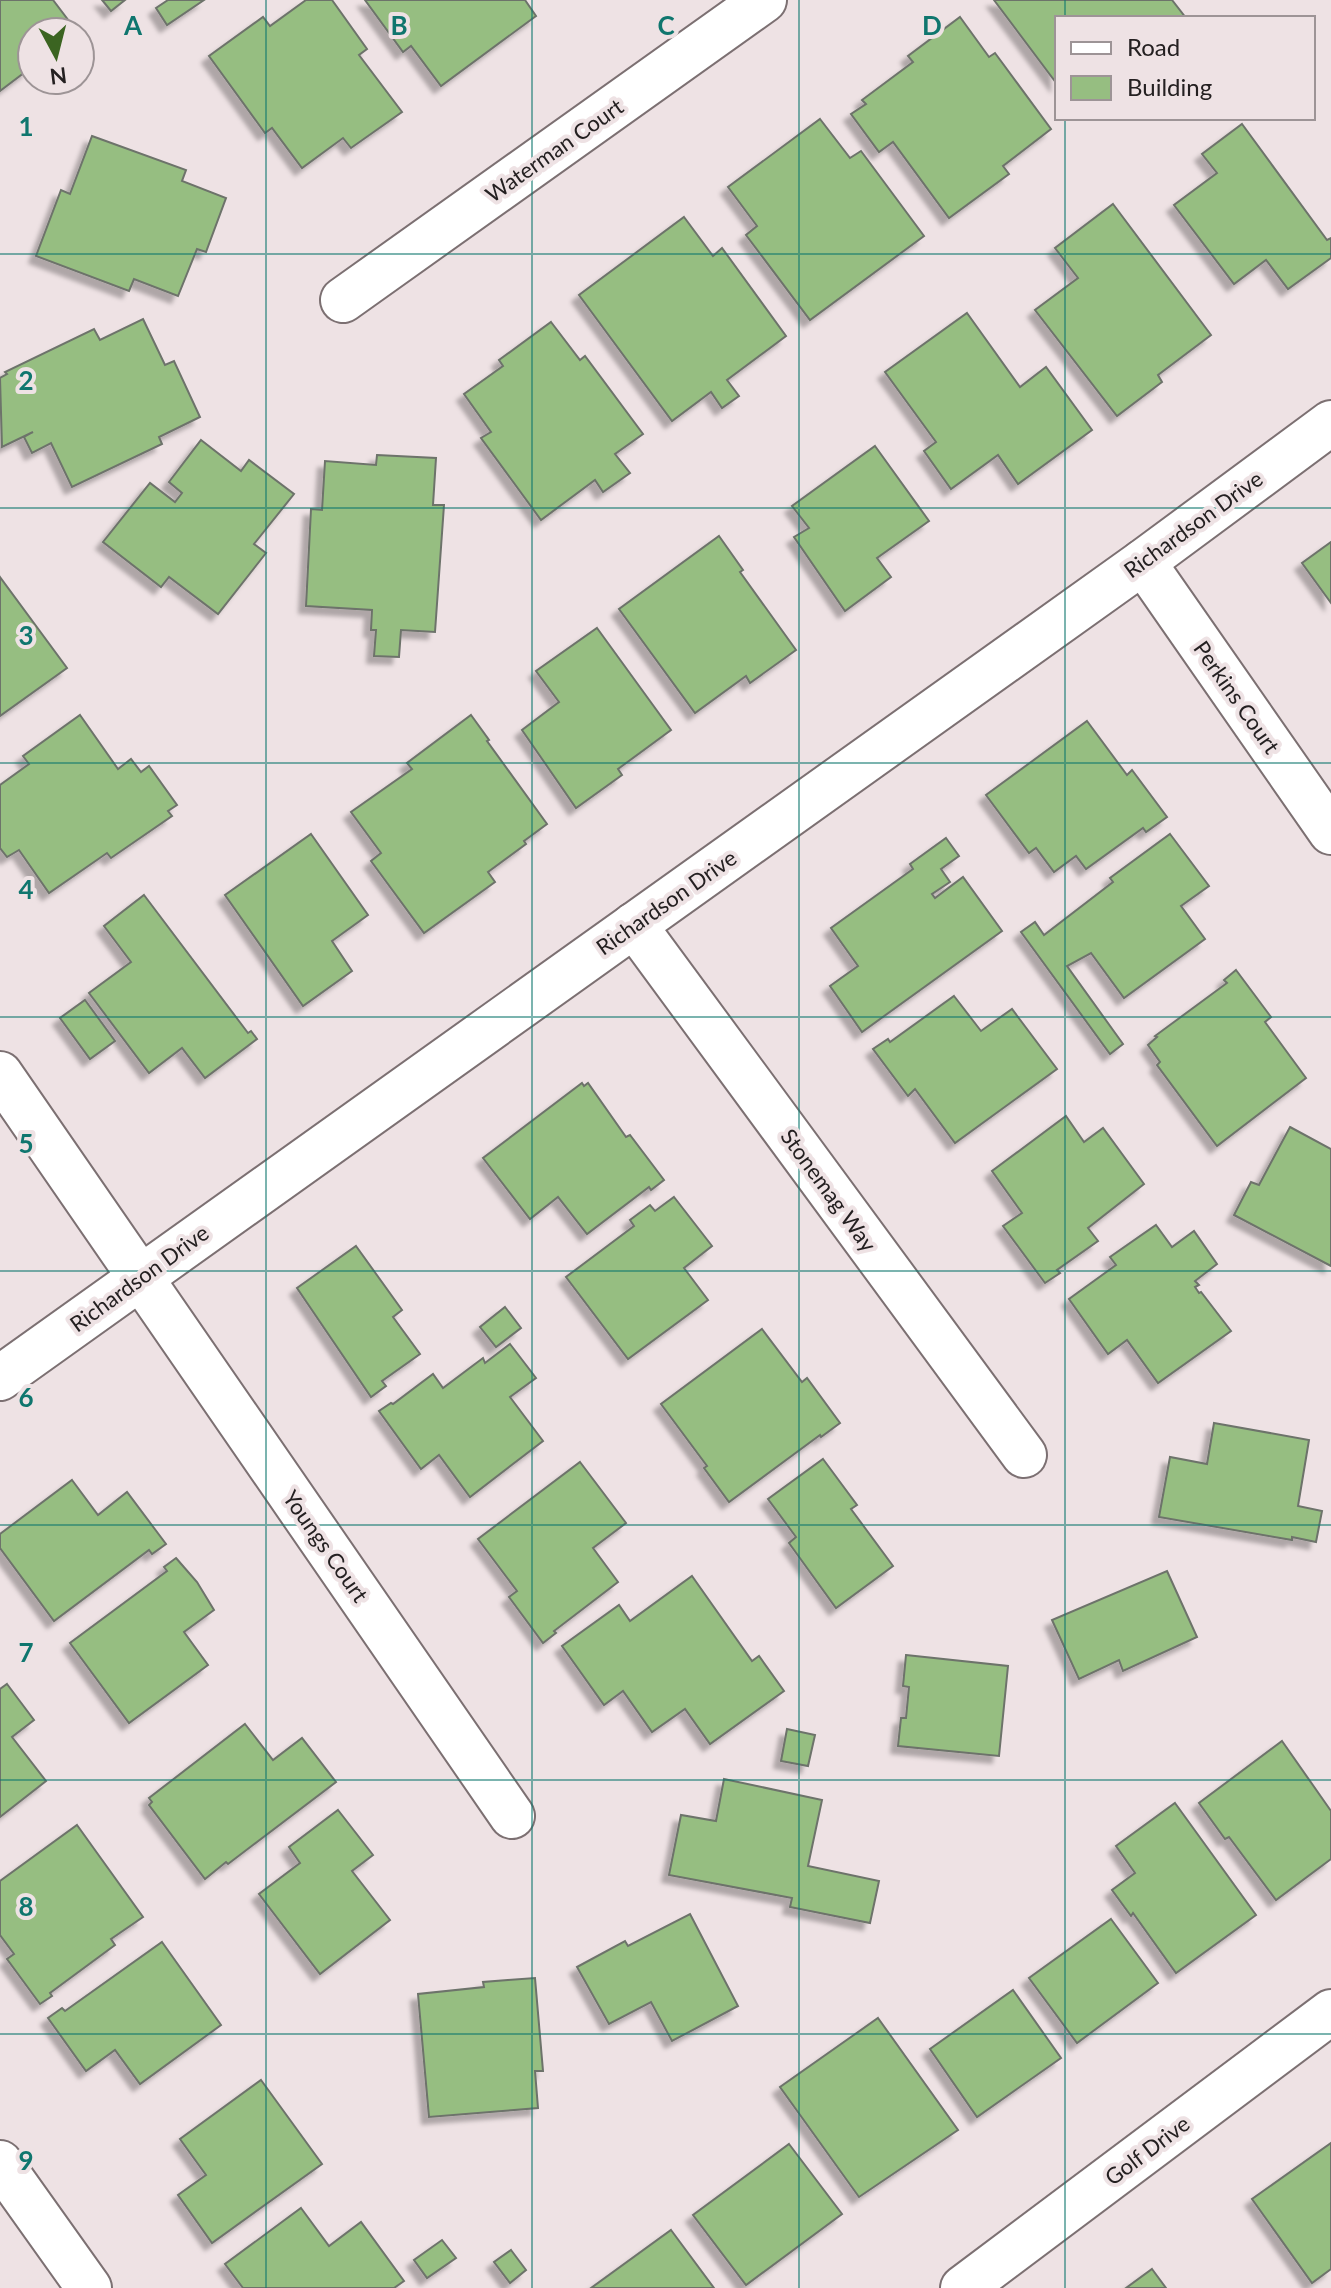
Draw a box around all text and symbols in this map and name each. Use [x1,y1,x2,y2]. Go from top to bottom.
text: A [123,9,143,41]
text: B [390,9,408,41]
text: C [657,9,675,41]
text: D [922,9,942,41]
north arrow [16,16,96,96]
legend [1055,16,1315,120]
text: Road [1127,32,1180,61]
text: N [48,62,69,91]
text: Building [1127,72,1212,101]
street label: Waterman Court [480,92,628,207]
text: 1 [18,110,34,142]
text: 2 [18,364,34,396]
street label: Richardson Drive [1118,465,1268,583]
text: 3 [18,619,34,651]
street label: Perkins Court [1188,635,1286,759]
street label: Richardson Drive [591,844,741,960]
text: 4 [18,873,34,905]
street label: Stonemag Way [775,1123,883,1257]
text: 5 [18,1127,34,1159]
street label: Richardson Drive [64,1219,214,1337]
text: 6 [18,1381,34,1413]
street label: Youngs Court [278,1485,374,1607]
text: 7 [18,1636,34,1668]
text: 8 [18,1890,34,1922]
street label: Golf Drive [1099,2109,1195,2191]
text: 9 [18,2144,34,2176]

